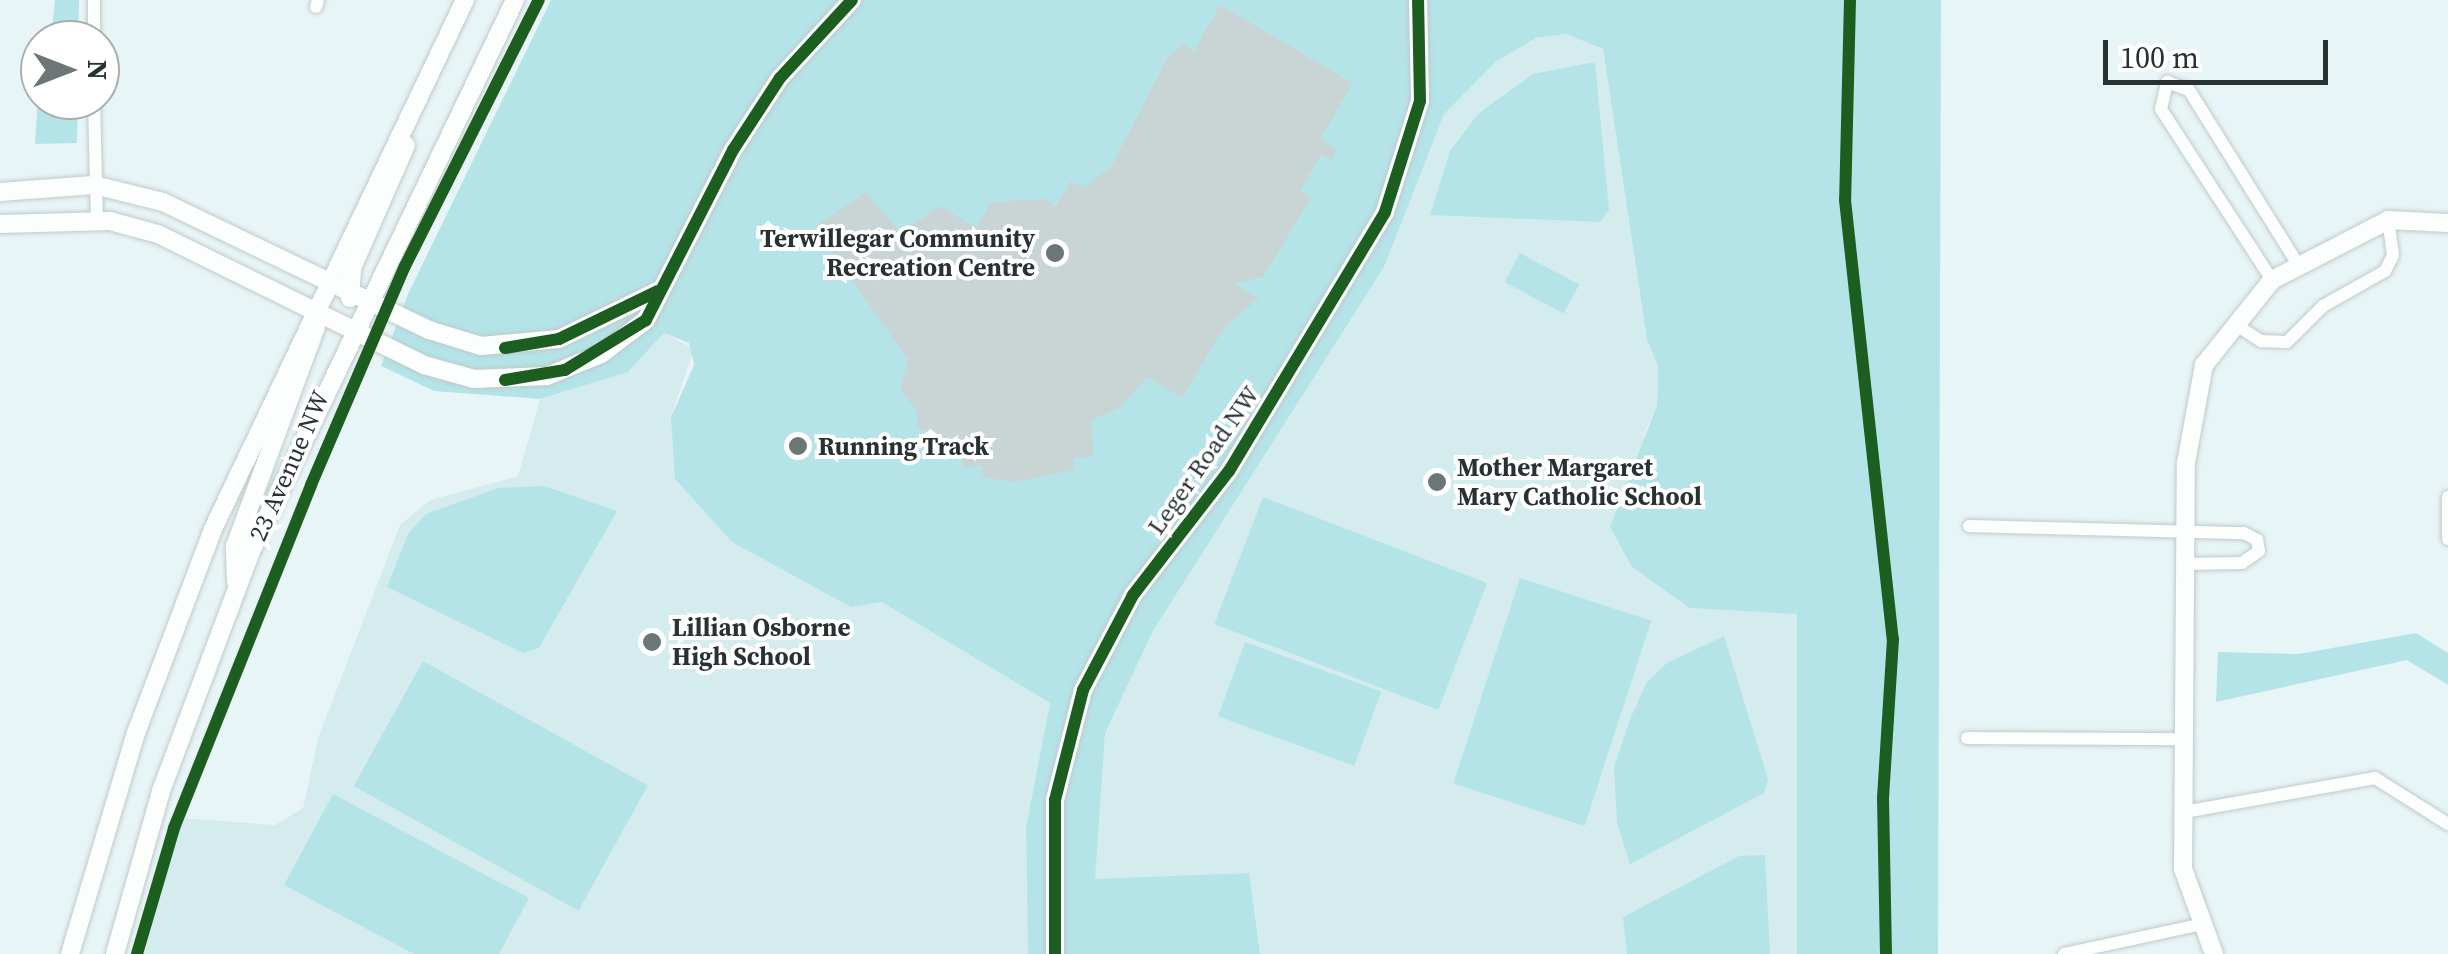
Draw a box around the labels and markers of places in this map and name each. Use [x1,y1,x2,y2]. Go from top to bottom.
place label: Terwillegar Community Recreation Centre [760,224,1035,283]
marker: Terwillegar Community Recreation Centre [1044,242,1066,264]
place label: Running Track [818,431,989,461]
marker: Running Track [787,435,809,457]
place label: Mother Margaret Mary Catholic School [1457,453,1702,512]
marker: Mother Margaret Mary Catholic School [1426,471,1448,493]
place label: Lillian Osborne High School [672,613,851,672]
marker: Lillian Osborne High School [641,631,663,653]

